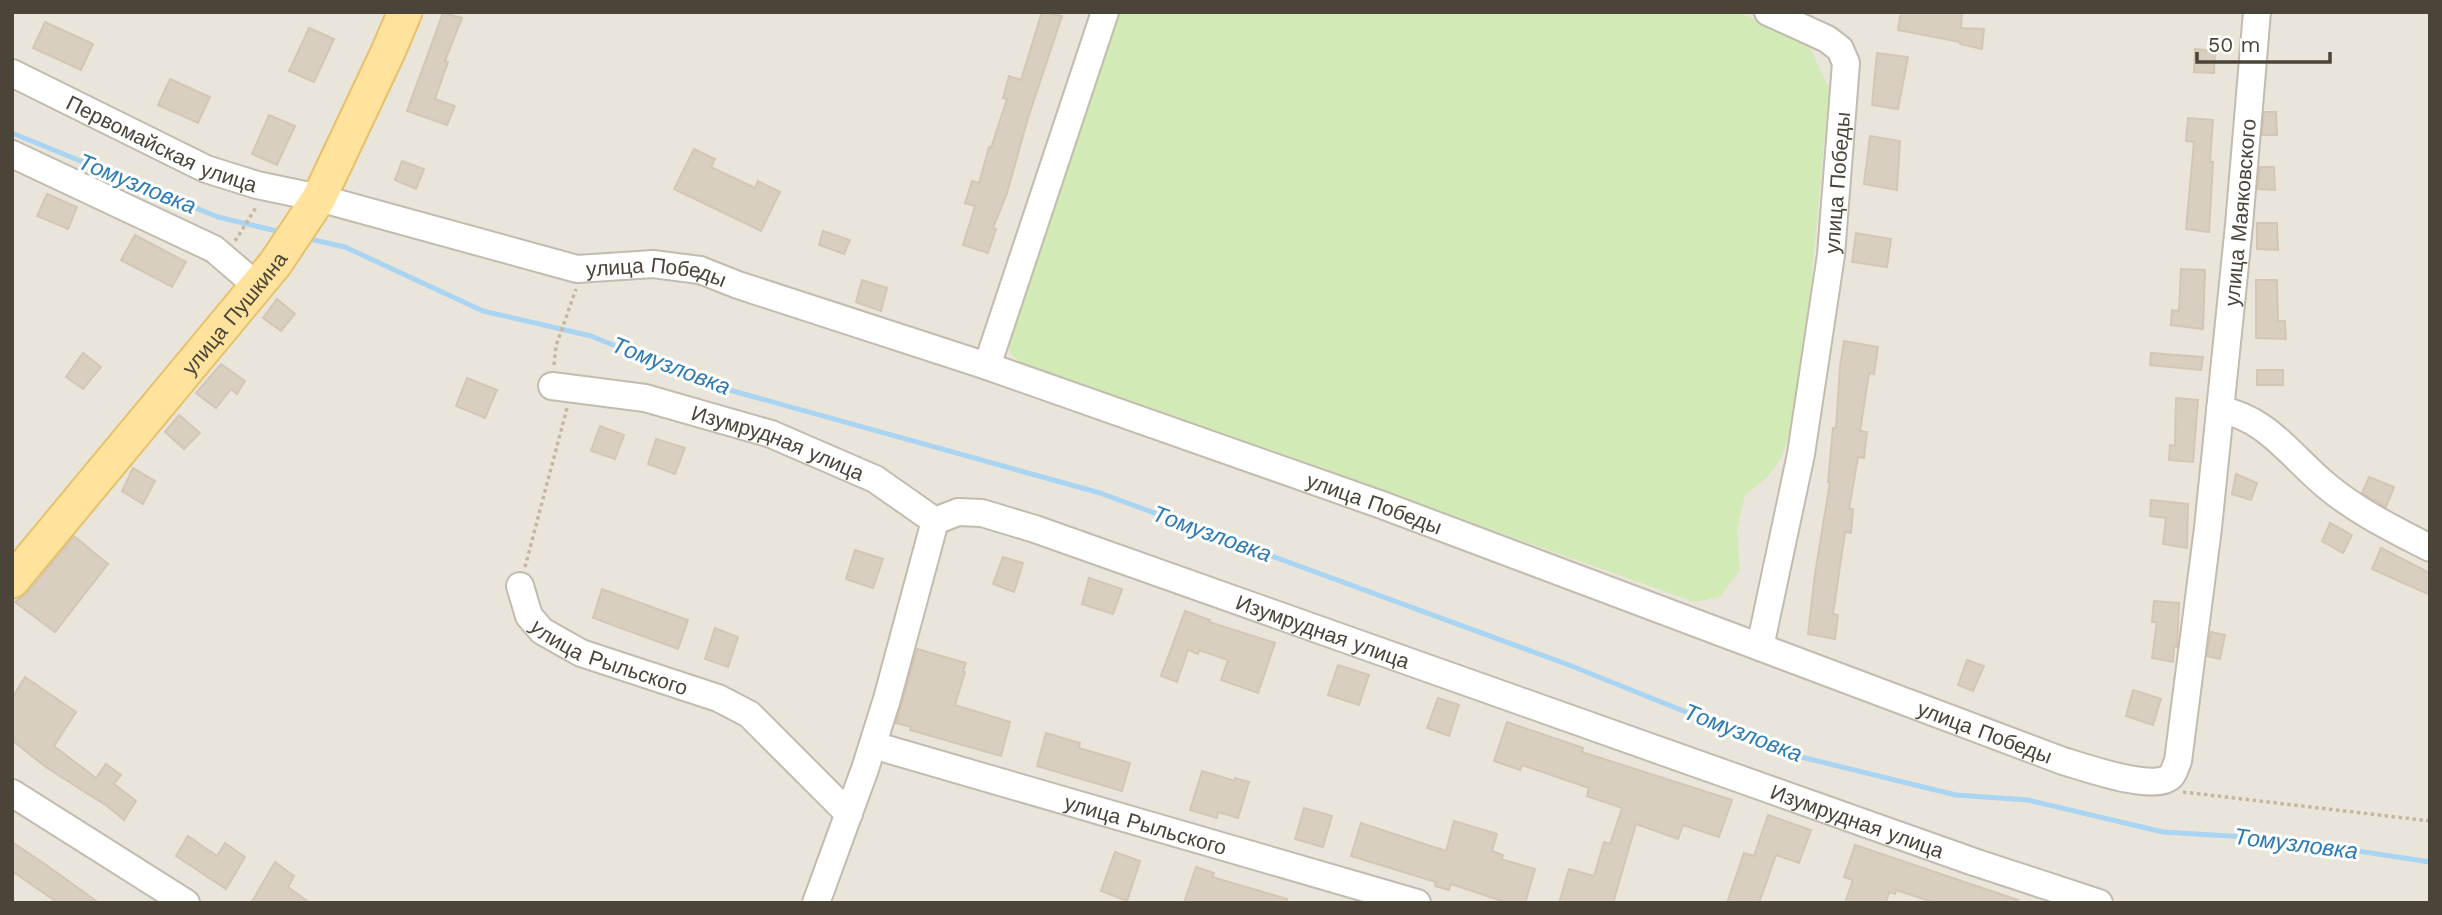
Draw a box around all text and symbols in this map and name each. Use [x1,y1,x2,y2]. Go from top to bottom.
scale bar [2197,21,2330,65]
text: 50 m [2208,32,2260,57]
street label: Первомайская улица [62,89,261,197]
street label: улица Победы [1819,111,1855,255]
street label: улица Маяковского [2218,118,2260,307]
water label: Томузловка [74,148,200,220]
street label: улица Пушкина [176,247,292,379]
street label: улица Победы [585,251,730,292]
water label: Томузловка [608,331,734,401]
street label: Изумрудная улица [689,399,868,485]
street label: улица Победы [1303,467,1446,539]
water label: Томузловка [1149,500,1275,568]
street label: Изумрудная улица [1233,589,1413,673]
street label: улица Рыльского [525,614,691,700]
street label: улица Победы [1914,695,2056,768]
water label: Томузловка [1680,698,1806,768]
street label: Изумрудная улица [1767,778,1948,863]
street label: улица Рыльского [1062,789,1230,860]
water label: Томузловка [2232,823,2360,865]

